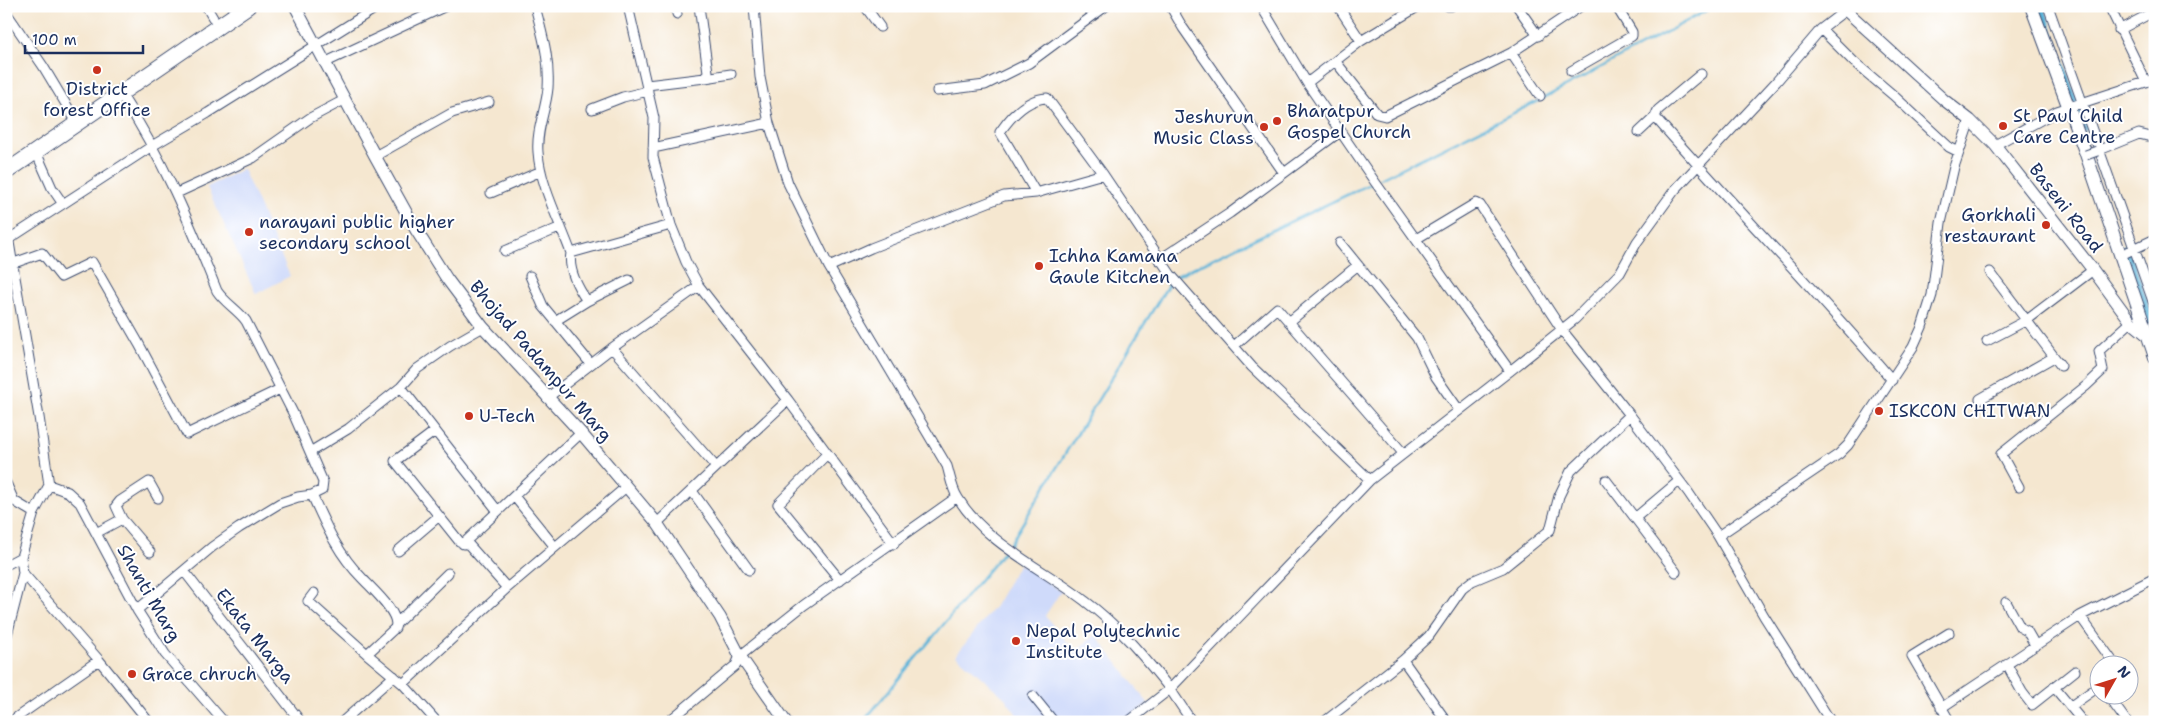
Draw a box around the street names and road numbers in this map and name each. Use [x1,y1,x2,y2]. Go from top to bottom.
street label: Baseni Road [2023,158,2109,258]
street label: Bhojad Padampur Marg [464,275,618,447]
street label: Shanti Marg [111,540,187,646]
street label: Ekata Marga [210,583,300,689]

